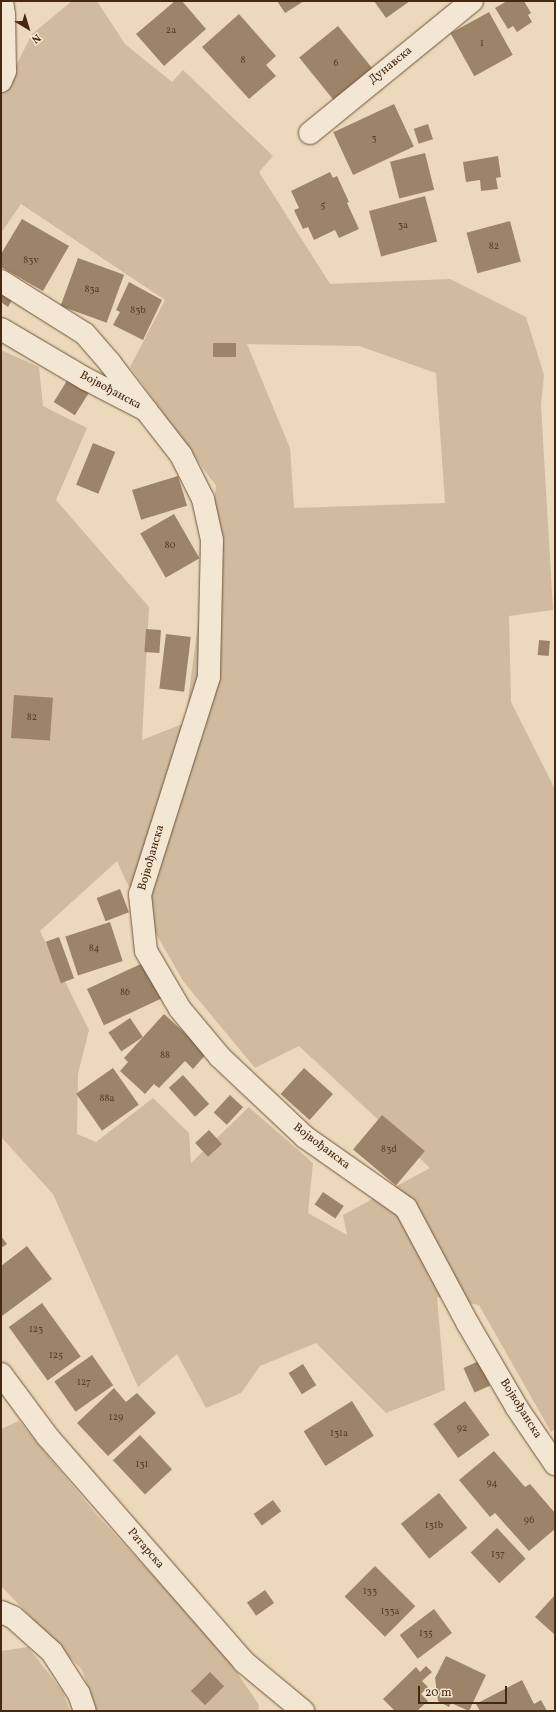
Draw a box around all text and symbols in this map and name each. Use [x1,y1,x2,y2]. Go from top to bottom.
north arrow [8,8,48,48]
house number: 2a [166,25,176,37]
text: N [28,29,43,46]
house number: 1 [480,38,484,50]
street label: Дунавска [366,44,416,88]
house number: 8 [240,55,246,67]
house number: 6 [333,58,339,70]
house number: 3 [371,133,377,145]
house number: 5 [321,200,325,212]
house number: 3a [398,220,408,232]
house number: 82 [489,241,499,253]
house number: 83v [23,255,39,267]
house number: 83a [84,284,100,296]
house number: 83b [130,305,146,317]
street label: Војвођанска [77,369,143,413]
house number: 80 [164,540,176,552]
house number: 82 [27,712,37,724]
street label: Војвођанска [136,824,168,892]
house number: 84 [89,943,99,955]
house number: 86 [120,987,130,999]
house number: 88 [160,1050,170,1062]
house number: 88a [99,1093,115,1105]
street label: Војвођанска [290,1121,352,1173]
house number: 83d [381,1144,397,1156]
house number: 123 [29,1324,43,1336]
house number: 125 [49,1350,63,1362]
house number: 127 [77,1377,91,1389]
street label: Војвођанска [496,1377,544,1441]
house number: 129 [109,1412,123,1424]
house number: 92 [457,1423,467,1435]
house number: 131a [330,1428,348,1440]
house number: 131 [136,1459,148,1471]
house number: 94 [487,1478,497,1490]
house number: 96 [524,1515,534,1527]
house number: 131b [425,1520,443,1532]
street label: Ратарска [124,1526,166,1572]
house number: 137 [491,1549,505,1561]
house number: 133 [363,1586,377,1598]
house number: 133a [380,1606,400,1618]
house number: 135 [419,1628,433,1640]
scale bar [420,1678,509,1704]
text: 20 m [425,1685,452,1701]

